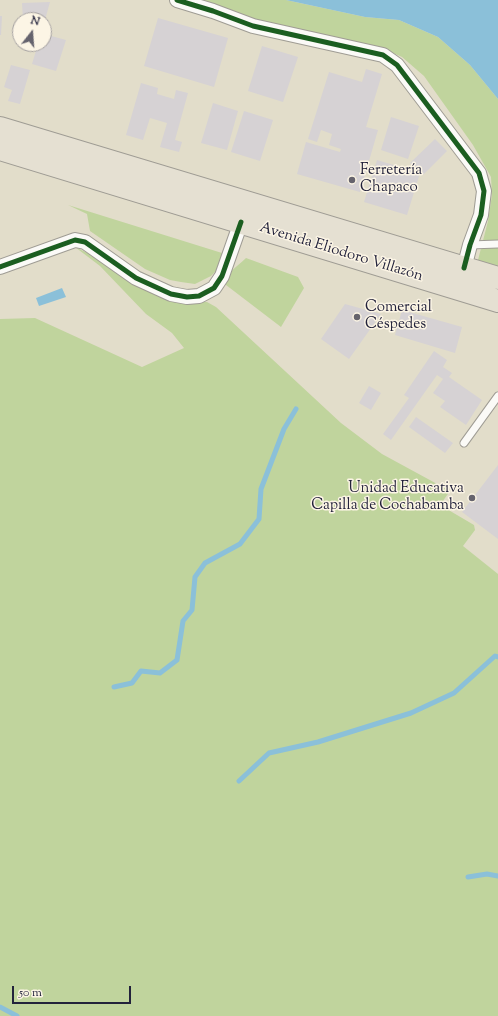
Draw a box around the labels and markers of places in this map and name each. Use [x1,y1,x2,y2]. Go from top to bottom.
place label: Ferretería Chapaco [360,162,422,197]
marker: Ferretería Chapaco [347,175,357,185]
place label: Comercial Céspedes [365,299,432,334]
marker: Comercial Céspedes [352,312,362,322]
place label: Unidad Educativa Capilla de Cochabamba [311,480,464,515]
marker: Unidad Educativa Capilla de Cochabamba [467,493,477,503]

